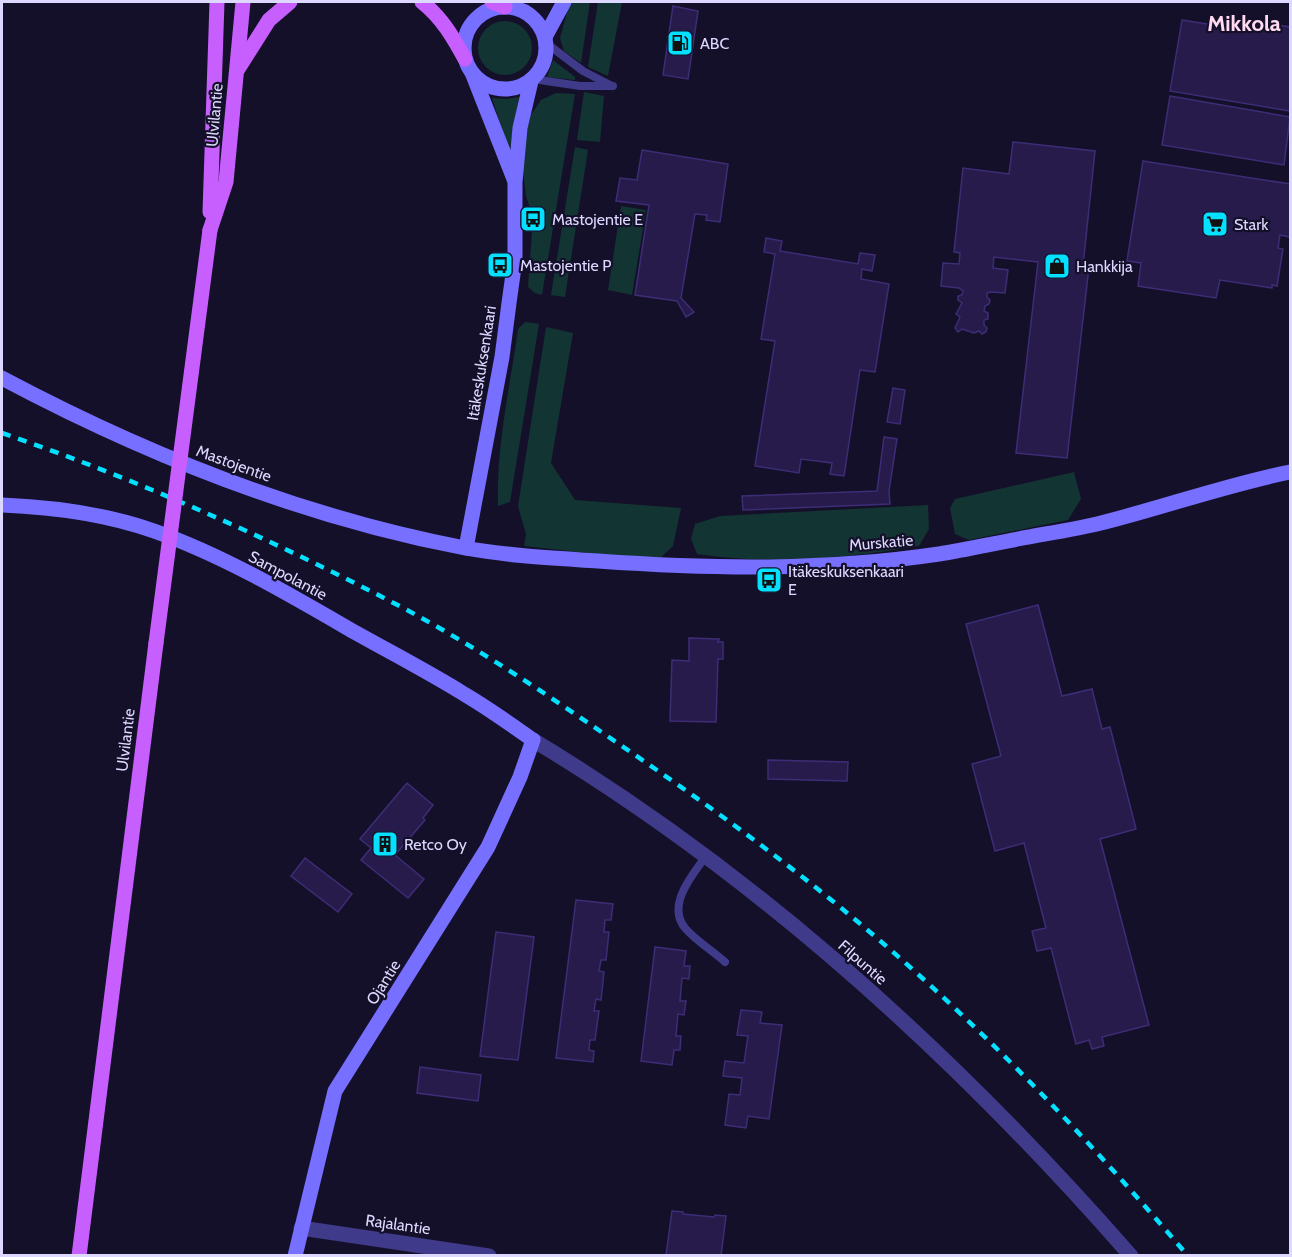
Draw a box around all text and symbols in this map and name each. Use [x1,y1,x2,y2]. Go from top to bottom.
district label: Mikkola [1207,10,1281,37]
fuel station icon: ABC [665,28,695,58]
place label: ABC [700,34,729,53]
street label: Ulvilantie [202,83,227,148]
bus stop icon: Mastojentie E [518,204,548,234]
supermarket icon: Stark [1200,209,1230,239]
place label: Mastojentie E [552,210,643,229]
place label: Stark [1234,215,1269,234]
bus stop icon: Mastojentie P [485,250,515,280]
shop icon: Hankkija [1042,251,1072,281]
place label: Mastojentie P [520,256,611,275]
place label: Hankkija [1076,257,1133,276]
street label: Itäkeskuksenkaari [463,304,500,422]
street label: Mastojentie [194,441,274,486]
street label: Murskatie [848,530,914,555]
street label: Sampolantie [245,547,330,604]
place label: Itäkeskuksenkaari E [788,562,904,599]
bus stop icon: Itäkeskuksenkaari E [754,565,784,595]
street label: Ulvilantie [112,707,139,773]
building icon: Retco Oy [370,829,400,859]
place label: Retco Oy [404,835,467,854]
street label: Filpuntie [834,936,891,989]
street label: Ojantie [362,956,404,1008]
street label: Rajalantie [364,1211,432,1238]

